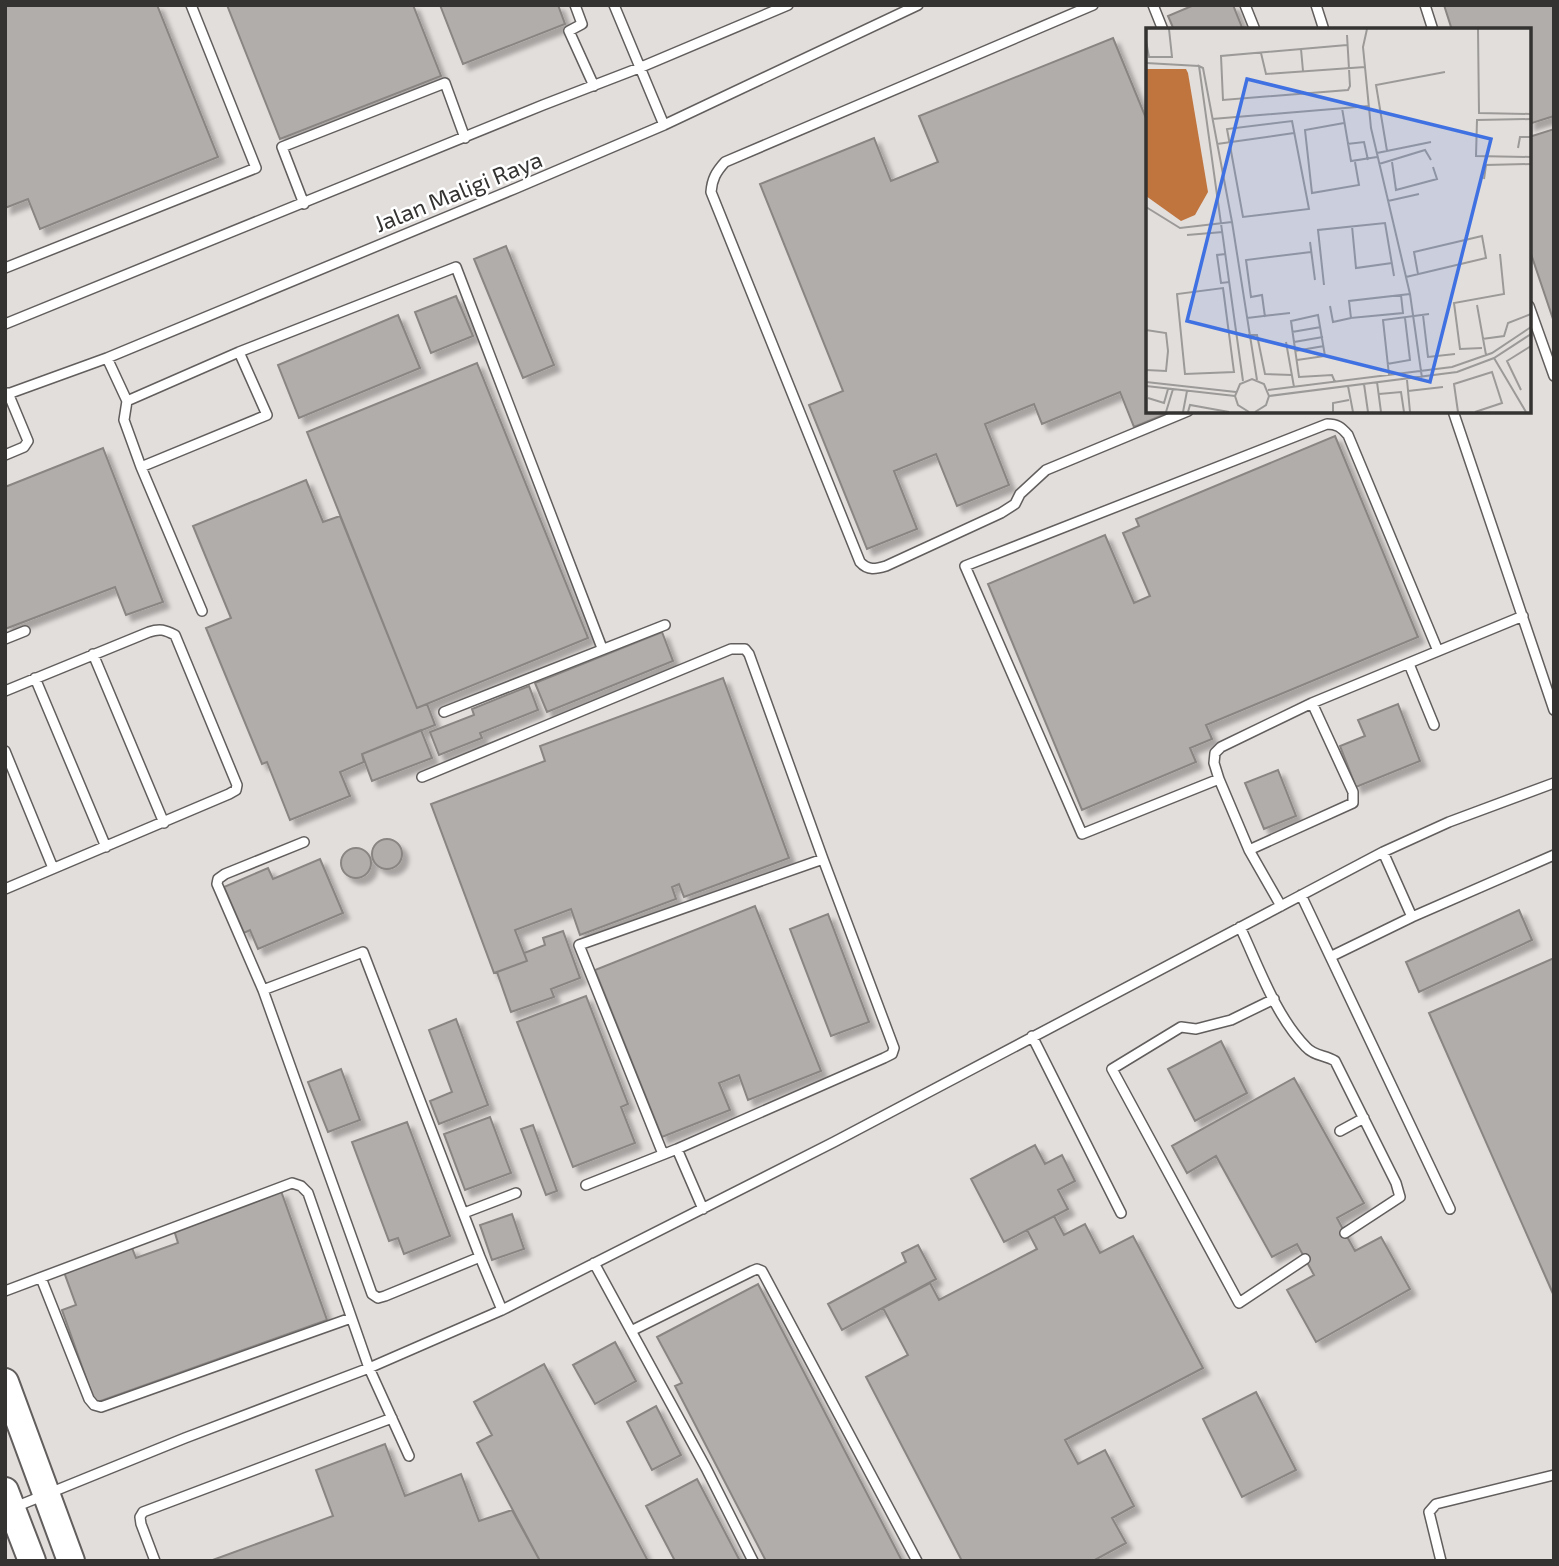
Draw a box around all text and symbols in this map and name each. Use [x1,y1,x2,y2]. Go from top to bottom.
inset map [1146,28,1531,413]
street label: Jalan Maligi Raya [370,145,546,237]

